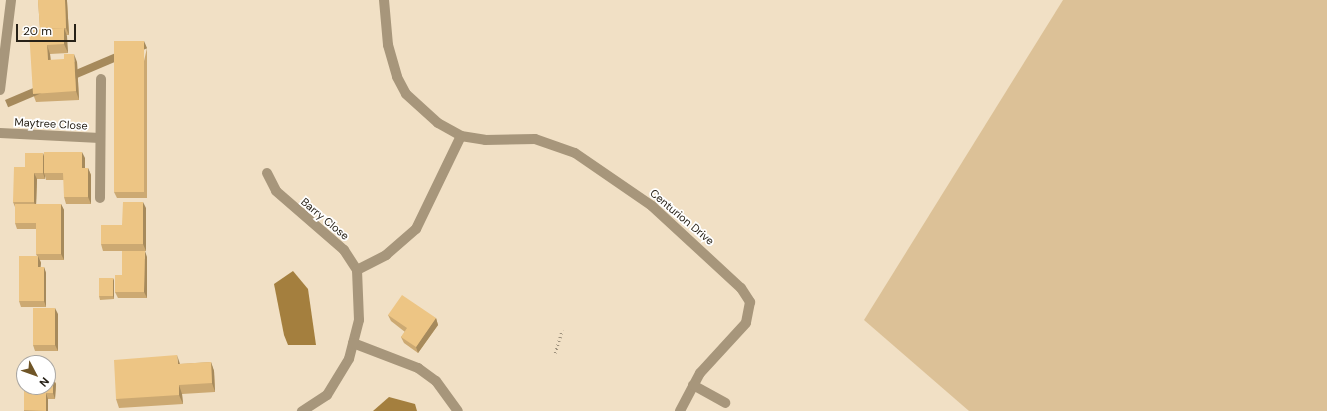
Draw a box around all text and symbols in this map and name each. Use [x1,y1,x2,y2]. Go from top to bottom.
scale bar [18,16,78,42]
text: 20 m [23,23,52,39]
street label: Maytree Close [14,115,88,133]
street label: Centurion Drive [647,186,717,248]
street label: Barry Close [298,195,352,243]
north arrow [16,355,56,395]
text: N [36,375,52,390]

